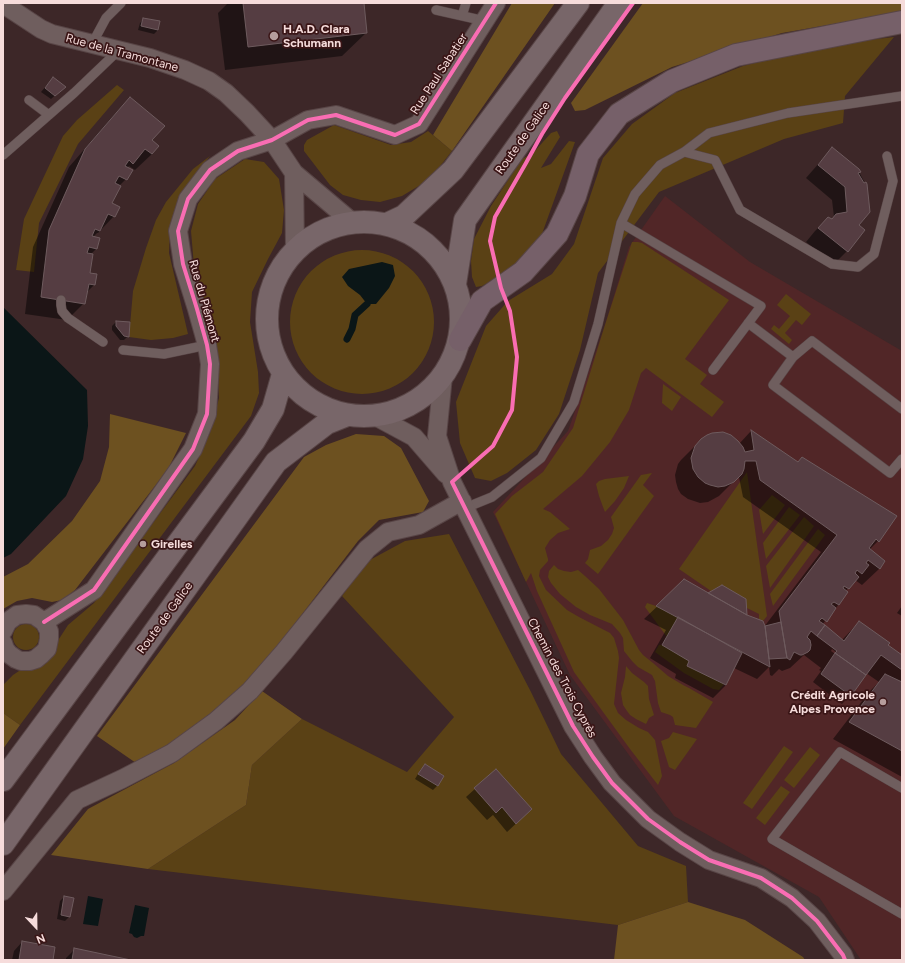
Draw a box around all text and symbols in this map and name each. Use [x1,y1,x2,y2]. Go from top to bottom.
place label: H.A.D. Clara Schumann [283,22,350,50]
marker: H.A.D. Clara Schumann [268,30,280,42]
street label: Rue de la Tramontane [64,31,180,75]
street label: Rue Paul Sabatier [407,31,471,117]
street label: Route de Galice [493,99,553,177]
street label: Rue du Piémont [185,258,223,344]
place label: Girelles [151,537,192,551]
marker: Girelles [138,539,148,549]
street label: Route de Galice [134,579,196,657]
street label: Chemin des Trois Cyprès [524,616,600,740]
place label: Crédit Agricole Alpes Provence [790,688,875,716]
marker: Crédit Agricole Alpes Provence [878,697,888,707]
north arrow [16,907,56,947]
text: N [34,931,47,946]

